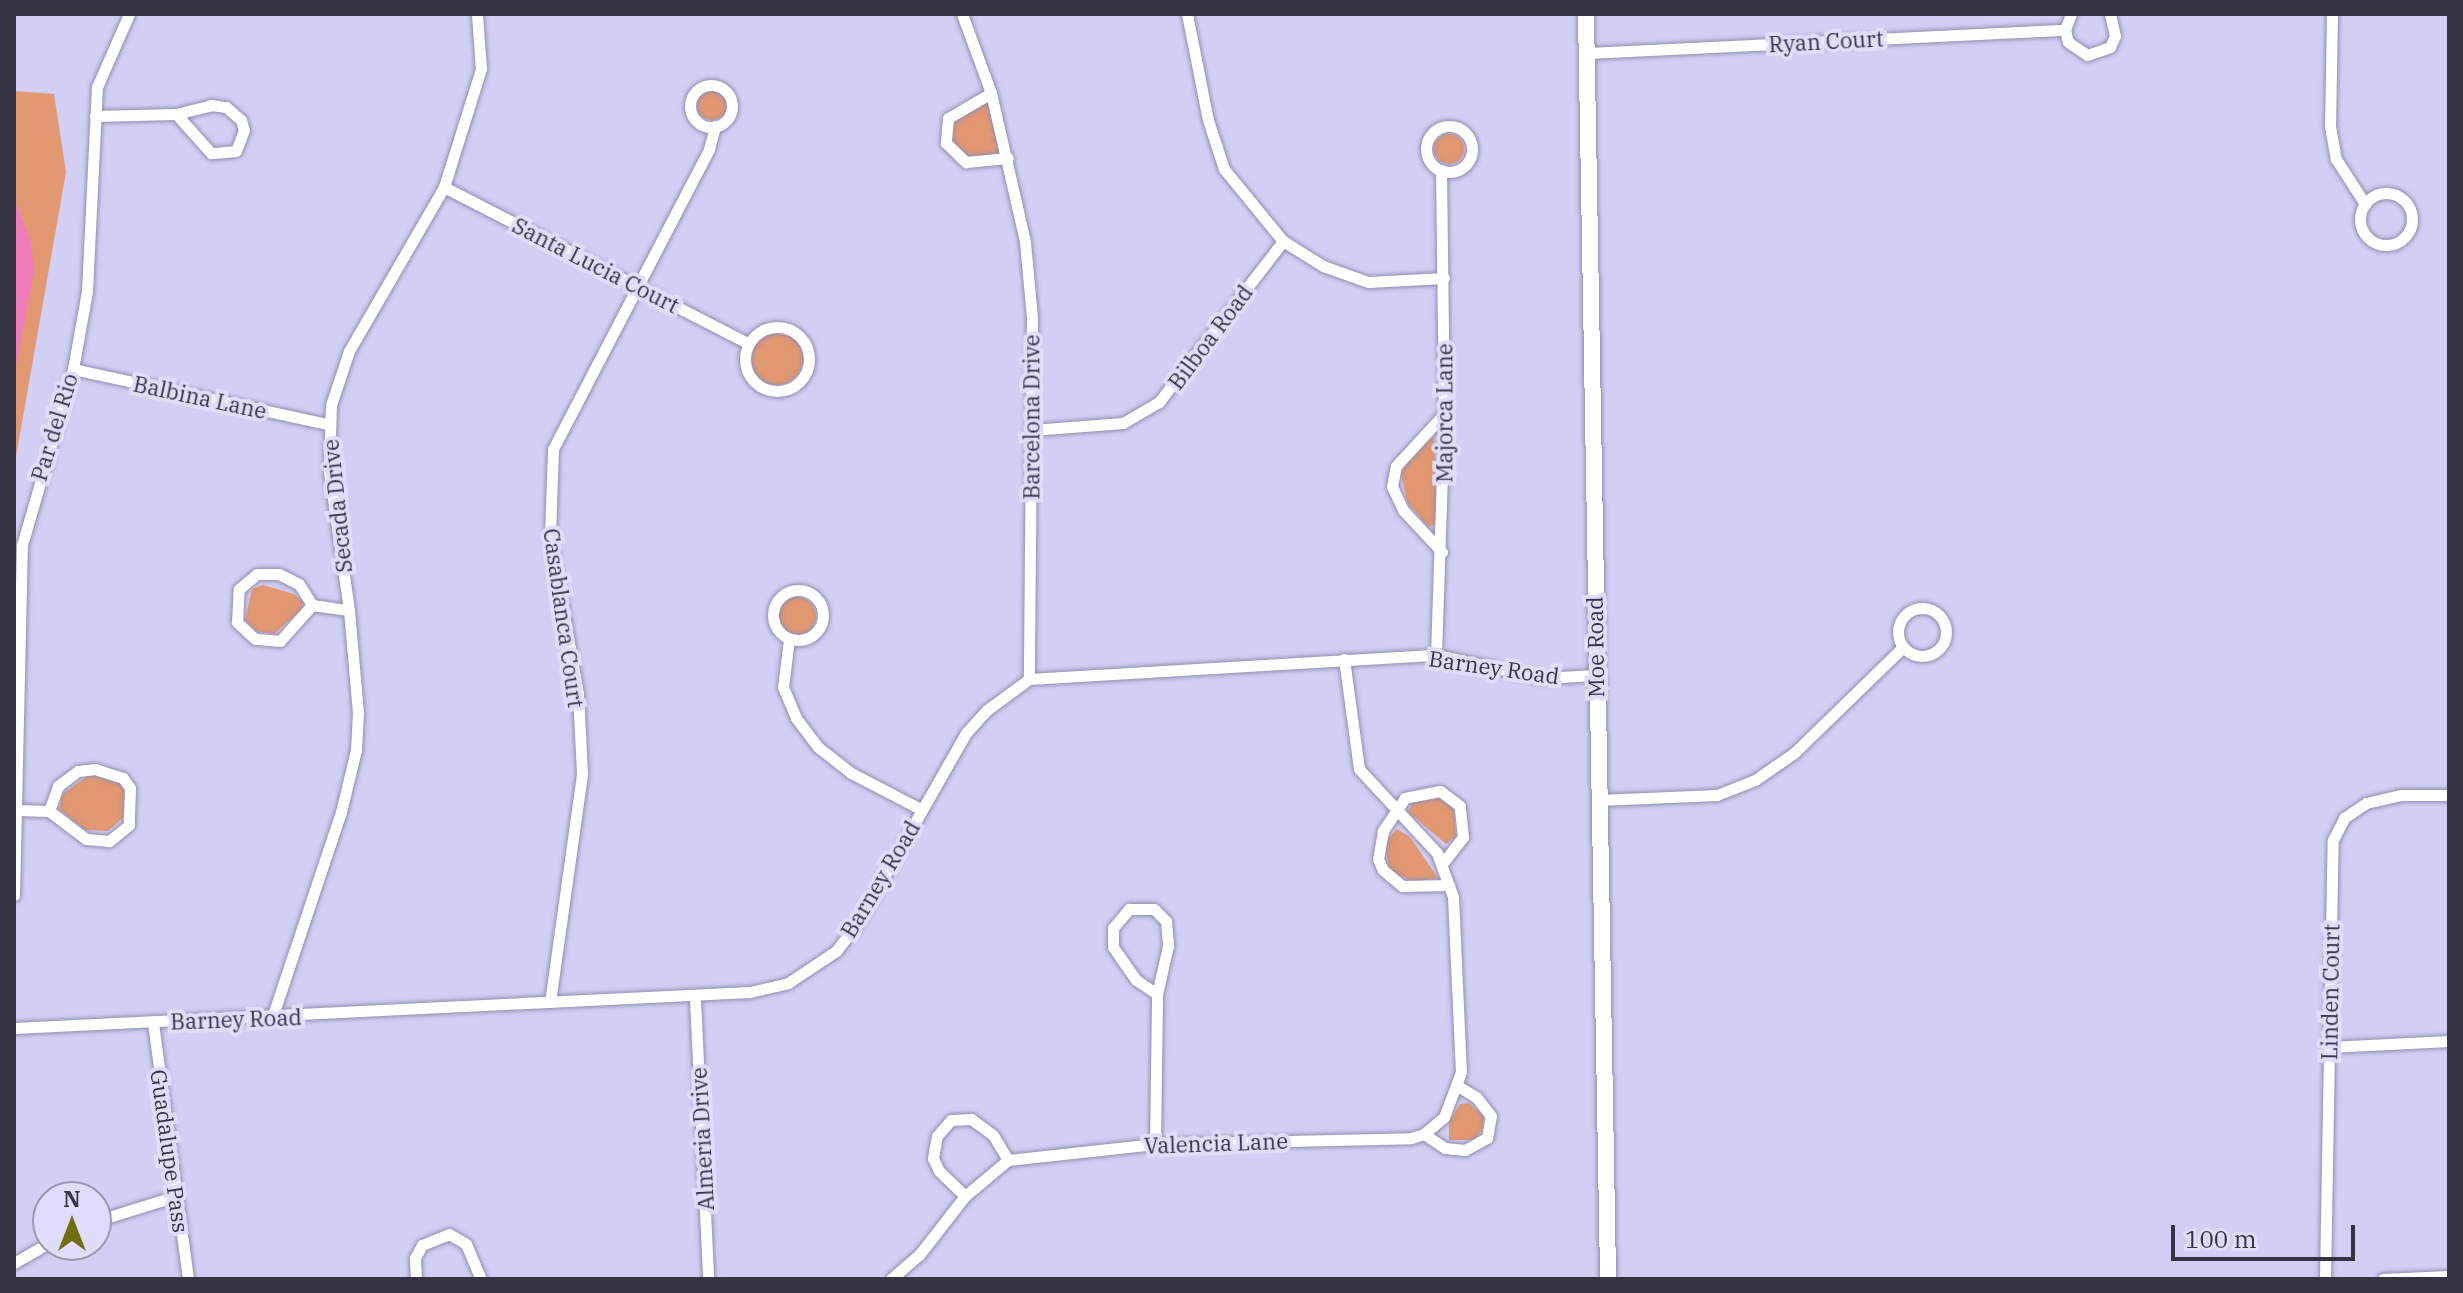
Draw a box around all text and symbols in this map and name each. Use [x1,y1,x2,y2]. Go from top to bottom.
street label: Ryan Court [1768,25,1884,57]
street label: Santa Lucia Court [508,212,684,318]
street label: Bilboa Road [1162,280,1258,394]
street label: Barcelona Drive [1018,334,1044,500]
street label: Majorca Lane [1431,343,1457,483]
street label: Par del Rio [25,370,83,484]
street label: Balbina Lane [131,370,269,424]
street label: Secada Drive [317,438,357,574]
street label: Casablanca Court [538,527,590,709]
street label: Moe Road [1581,596,1609,698]
street label: Barney Road [1427,645,1561,689]
street label: Barney Road [835,816,925,942]
street label: Linden Court [2316,924,2344,1060]
street label: Barney Road [170,1004,302,1034]
street label: Almeria Drive [685,1067,719,1211]
street label: Guadalupe Pass [145,1068,195,1234]
street label: Valencia Lane [1144,1127,1288,1159]
north arrow [32,1181,112,1261]
text: N [63,1184,81,1213]
scale bar [2175,1209,2359,1259]
text: 100 m [2185,1223,2257,1255]

